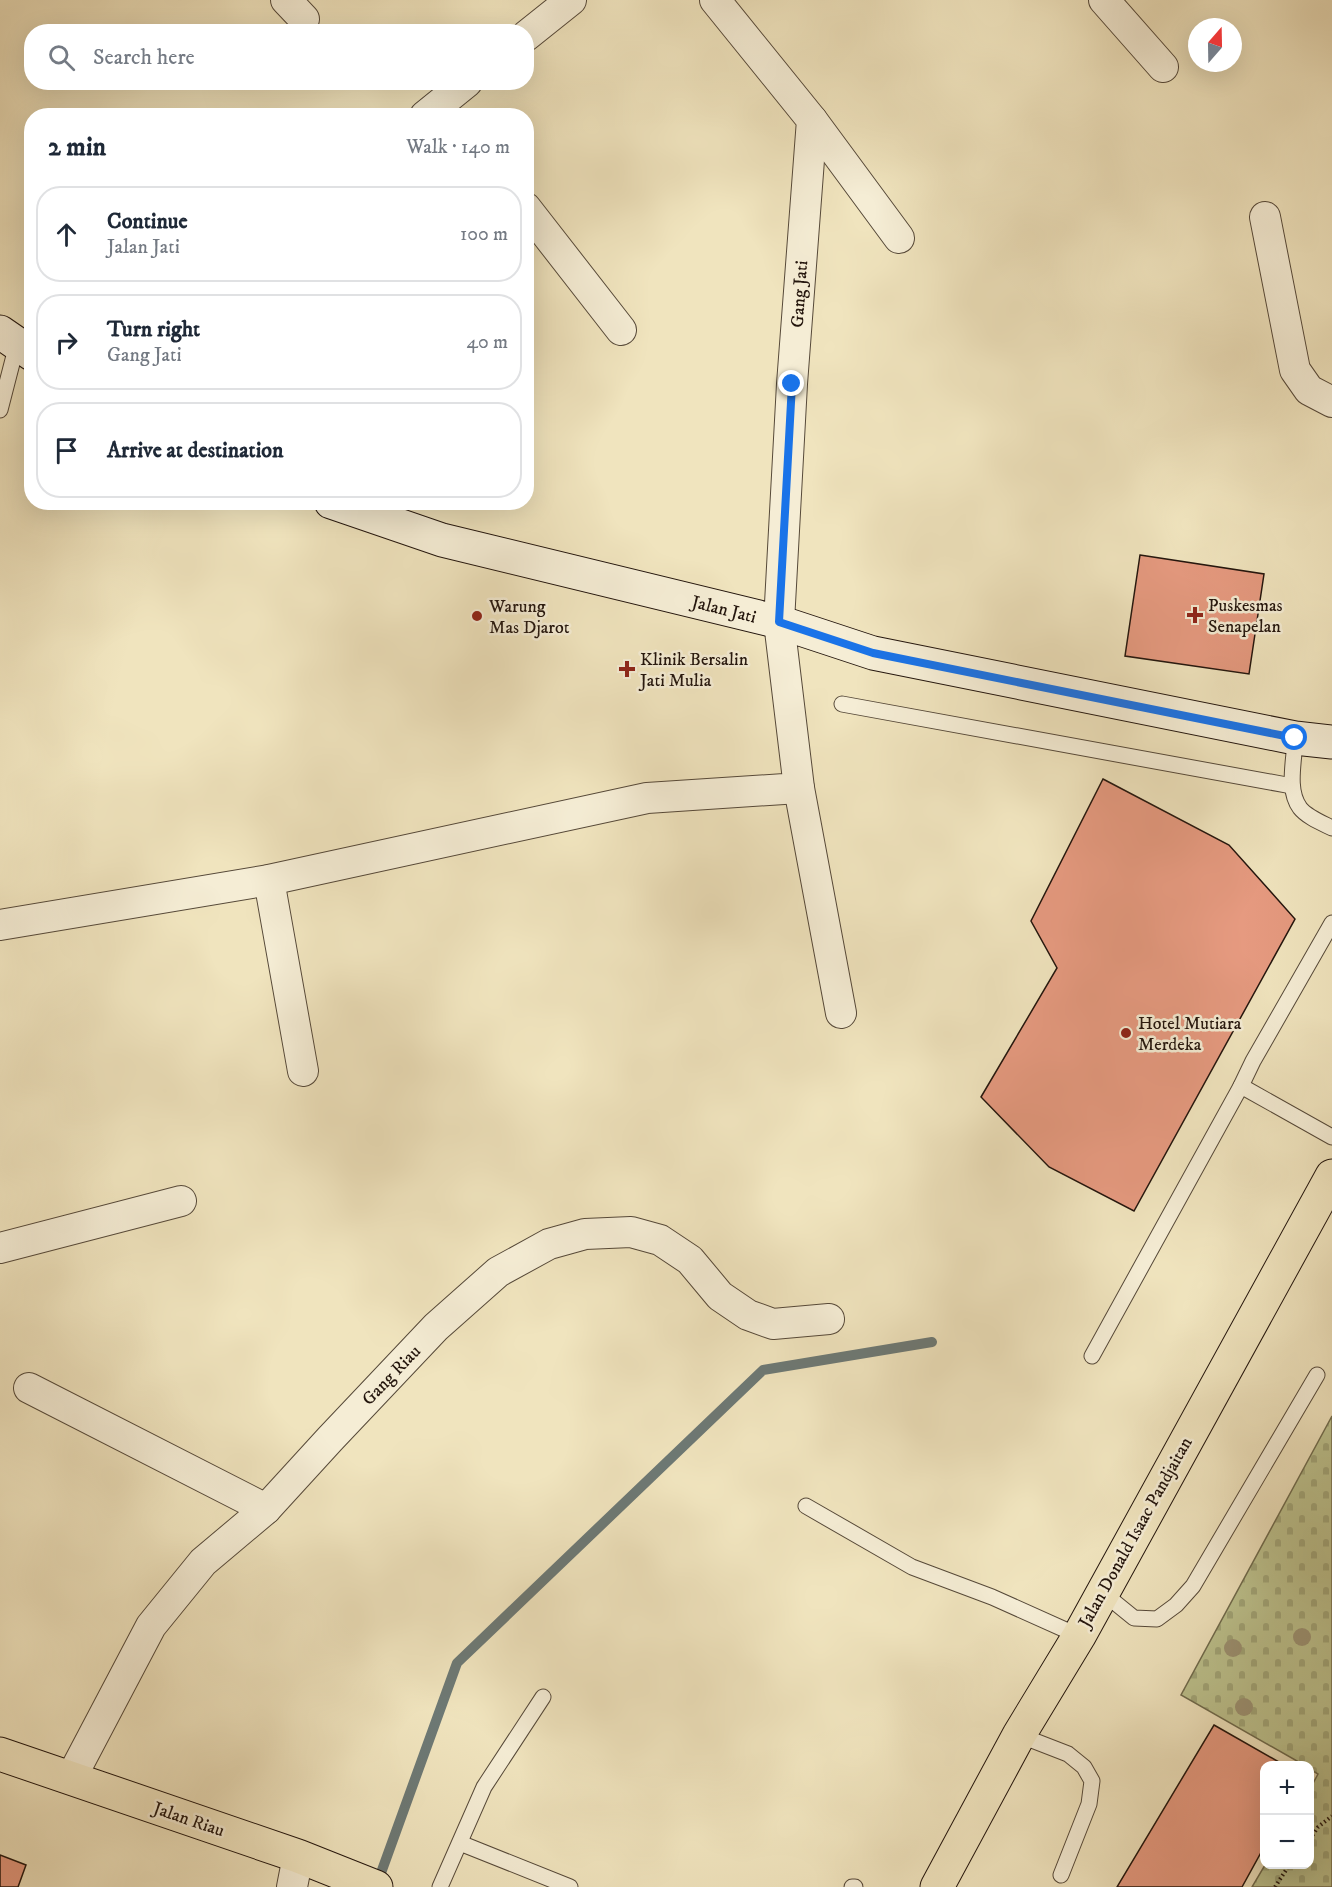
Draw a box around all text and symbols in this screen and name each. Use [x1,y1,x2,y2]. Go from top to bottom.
north arrow [1188,18,1242,72]
search box [24,24,534,90]
icon: search [45,41,78,74]
text: Search here [93,44,195,71]
text: 2 min [48,131,106,164]
text: Walk · 140 m [406,135,510,160]
text: Continue [107,208,188,235]
icon: ahead [50,218,83,251]
text: 100 m [460,222,508,247]
text: Jalan Jati [107,235,180,260]
street label: Gang Jati [787,260,813,328]
text: Turn right [107,316,200,343]
icon: right [50,326,83,359]
text: 40 m [466,330,508,355]
text: Gang Jati [107,343,182,368]
route end [778,370,804,396]
icon: arrive [50,434,83,467]
text: Arrive at destination [107,437,284,464]
street label: Jalan Jati [687,591,758,629]
place label: Puskesmas Senapelan [1208,595,1283,638]
place label: Warung Mas Djarot [488,596,570,639]
marker: Puskesmas Senapelan [1186,606,1204,624]
marker: Warung Mas Djarot [470,609,484,623]
place label: Klinik Bersalin Jati Mulia [638,649,749,692]
marker: Klinik Bersalin Jati Mulia [618,660,636,678]
route start [1281,724,1307,750]
place label: Hotel Mutiara Merdeka [1138,1013,1242,1056]
marker: Hotel Mutiara Merdeka [1119,1026,1133,1040]
street label: Gang Riau [358,1341,426,1410]
street label: Jalan Donald Isaac Pandjaitan [1073,1433,1198,1633]
map controls [1260,1761,1314,1869]
button: + [1260,1761,1314,1815]
street label: Jalan Riau [148,1797,227,1842]
button: − [1260,1815,1314,1869]

